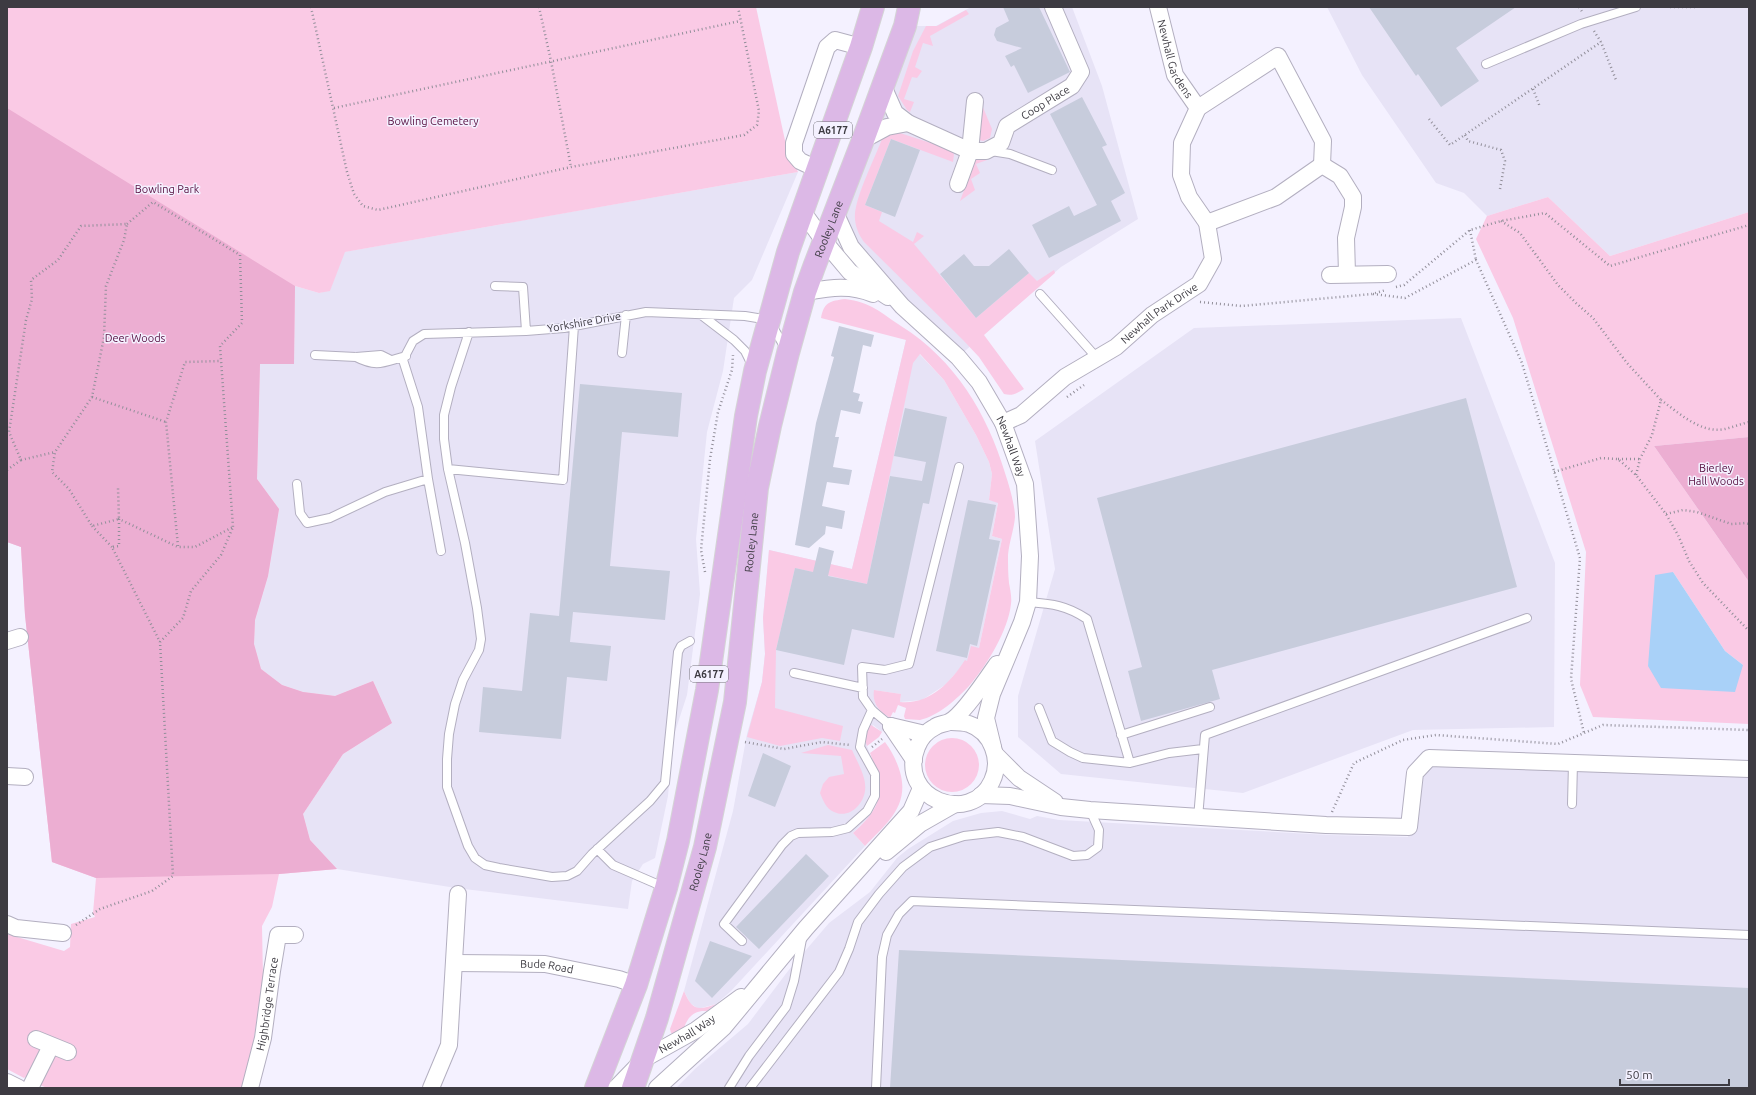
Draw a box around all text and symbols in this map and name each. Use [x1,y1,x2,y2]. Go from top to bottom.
street label: Newhall Gardens [1155,18,1195,100]
street label: Coop Place [1019,83,1072,122]
park label: Bowling Cemetery [387,115,479,127]
road number: A6177 [814,122,852,138]
park label: Bowling Park [135,183,200,195]
street label: Rooley Lane [812,199,845,259]
street label: Newhall Park Drive [1118,281,1200,346]
street label: Yorkshire Drive [546,310,622,334]
park label: Deer Woods [105,332,166,344]
street label: Newhall Way [994,414,1028,479]
park label: Bierley Hall Woods [1688,462,1744,487]
street label: Rooley Lane [742,512,760,573]
road number: A6177 [690,666,728,682]
street label: Rooley Lane [687,832,714,893]
street label: Highbridge Terrace [254,956,280,1052]
street label: Bude Road [520,958,574,976]
street label: Newhall Way [657,1012,718,1056]
scale bar [1620,1061,1729,1087]
text: 50 m [1626,1068,1653,1081]

